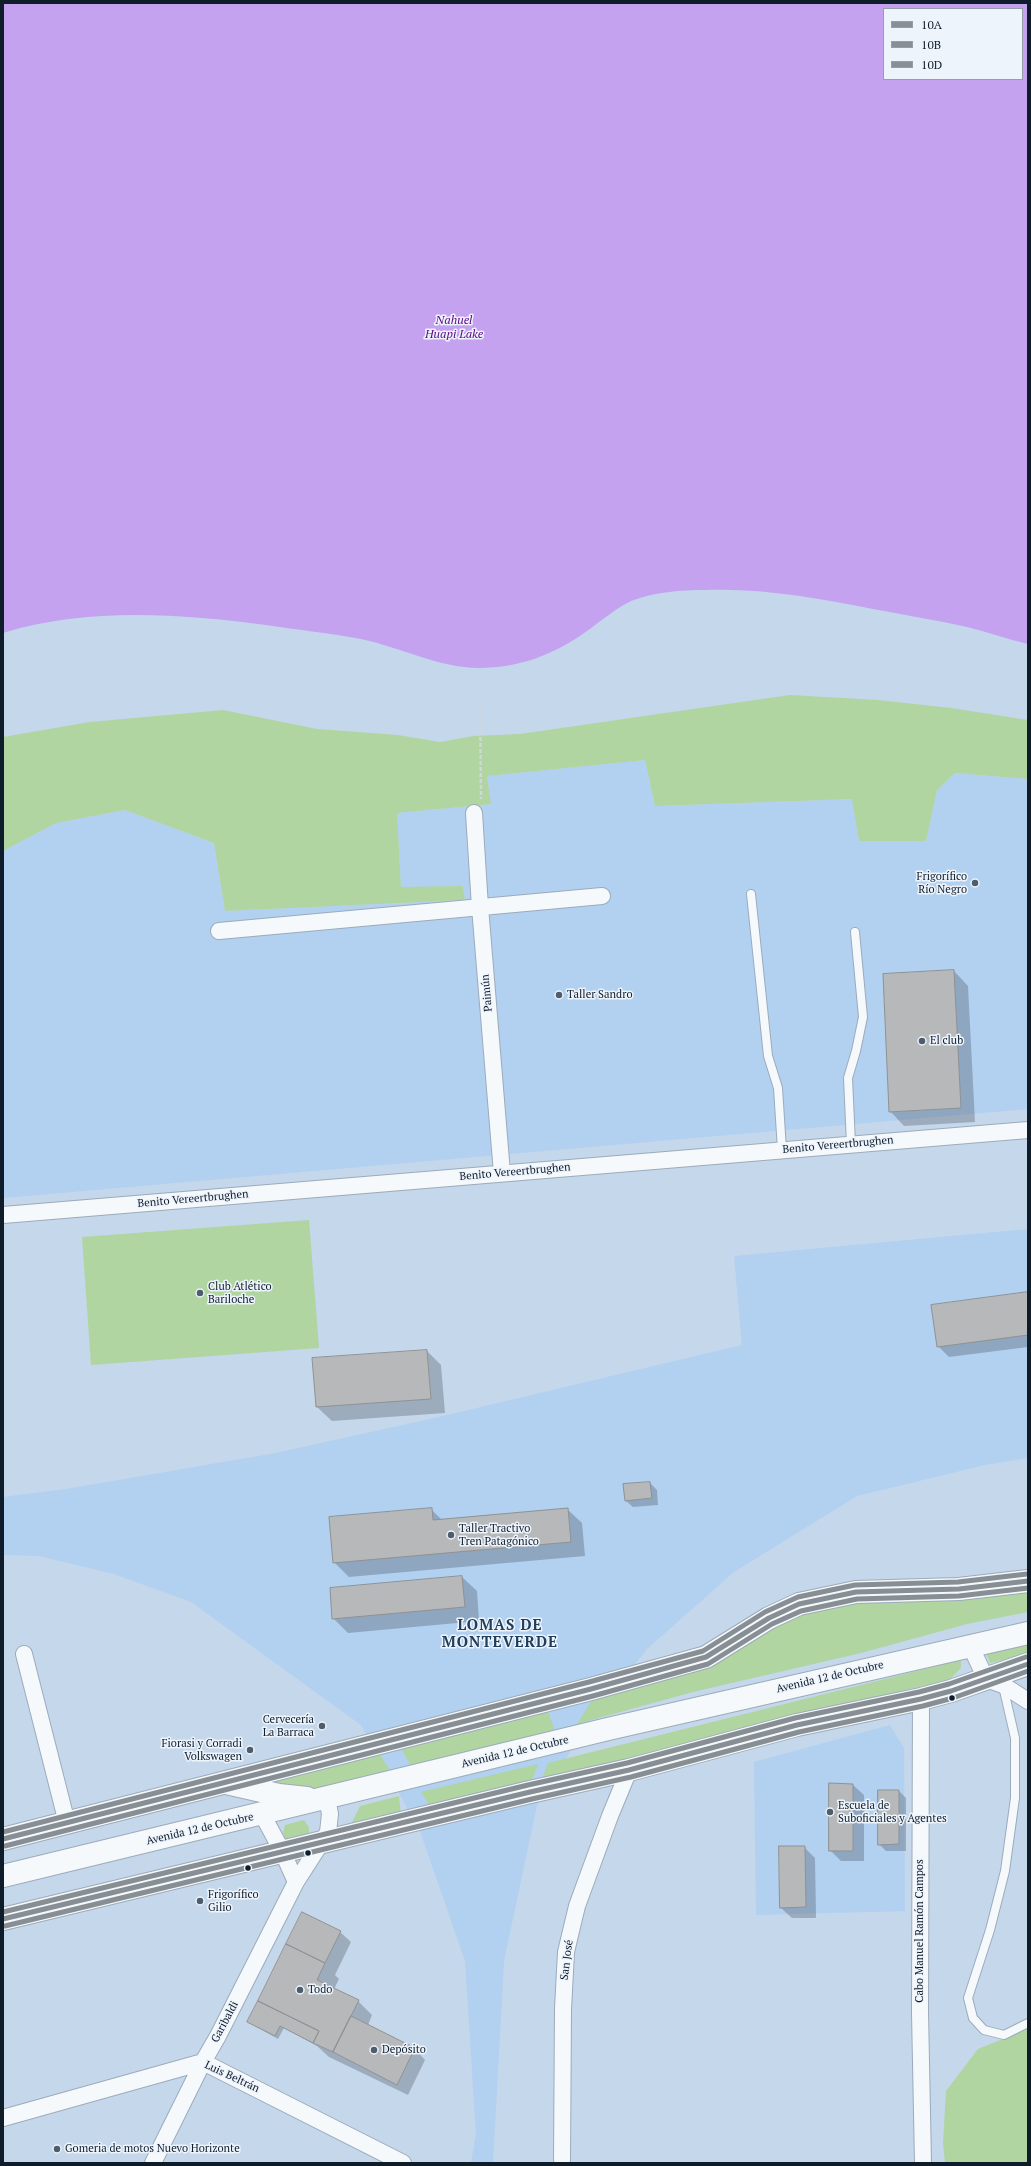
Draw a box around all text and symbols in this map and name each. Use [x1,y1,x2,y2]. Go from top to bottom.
legend [883,8,1023,80]
text: 10A [921,17,942,32]
text: 10B [921,37,941,52]
text: 10D [921,57,942,72]
water label: Nahuel Huapi Lake [425,314,483,342]
place label: Frigorífico Río Negro [916,870,967,896]
marker: Frigorífico Río Negro [970,878,980,888]
street label: Paimún [479,974,495,1012]
place label: Taller Sandro [567,988,632,1002]
marker: Taller Sandro [554,990,564,1000]
place label: El club [930,1034,963,1048]
marker: El club [917,1036,927,1046]
street label: Benito Vereertbrughen [782,1134,894,1156]
street label: Benito Vereertbrughen [459,1161,571,1183]
street label: Benito Vereertbrughen [137,1188,249,1210]
place label: Club Atlético Bariloche [208,1280,272,1306]
marker: Club Atlético Bariloche [195,1288,205,1298]
place label: Taller Tractivo Tren Patagónico [459,1522,539,1548]
marker: Taller Tractivo Tren Patagónico [446,1530,456,1540]
district label: LOMAS DE MONTEVERDE [442,1617,558,1652]
street label: Avenida 12 de Octubre [775,1658,885,1696]
unlabelled marker [947,1693,957,1703]
place label: Cervecería La Barraca [263,1713,314,1739]
marker: Cervecería La Barraca [317,1721,327,1731]
street label: Avenida 12 de Octubre [460,1733,570,1771]
place label: Fiorasi y Corradi Volkswagen [162,1737,242,1763]
marker: Fiorasi y Corradi Volkswagen [245,1745,255,1755]
place label: Escuela de Suboficiales y Agentes [838,1799,947,1825]
marker: Escuela de Suboficiales y Agentes [825,1807,835,1817]
street label: Avenida 12 de Octubre [145,1810,255,1848]
unlabelled marker [303,1848,313,1858]
street label: Cabo Manuel Ramón Campos [913,1859,927,2003]
unlabelled marker [243,1863,253,1873]
place label: Frigorífico Gilio [208,1888,259,1914]
marker: Frigorífico Gilio [195,1896,205,1906]
street label: San José [558,1939,576,1981]
place label: Todo [308,1983,332,1997]
marker: Todo [295,1985,305,1995]
street label: Garibaldi [209,1999,241,2045]
place label: Depósito [382,2043,426,2057]
marker: Depósito [369,2045,379,2055]
street label: Luis Beltrán [202,2059,262,2095]
place label: Gomeria de motos Nuevo Horizonte [65,2142,240,2156]
marker: Gomeria de motos Nuevo Horizonte [52,2144,62,2154]

